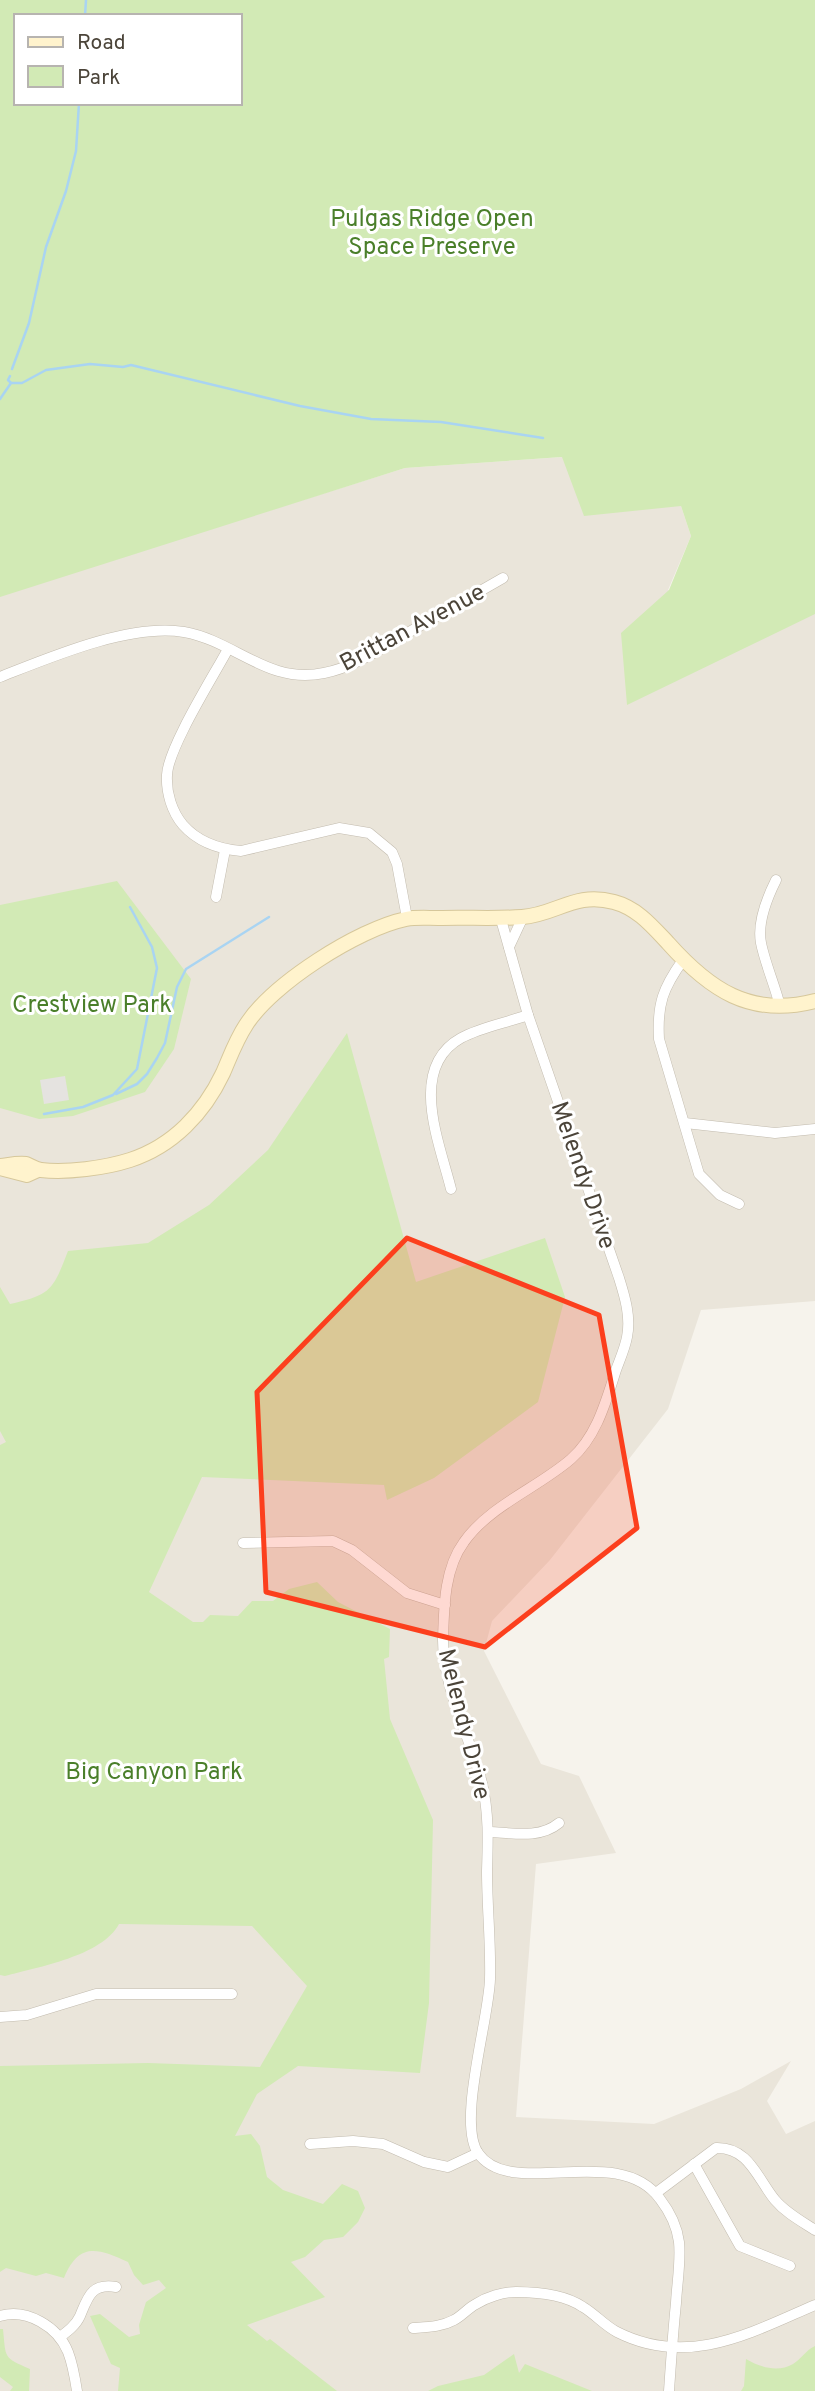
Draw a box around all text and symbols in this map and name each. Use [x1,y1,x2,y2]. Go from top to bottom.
legend [14,14,242,105]
text: Road [77,30,126,57]
text: Park [77,65,120,92]
park label: Pulgas Ridge Open Space Preserve [330,205,534,263]
street label: Brittan Avenue [335,578,491,680]
park label: Crestview Park [12,991,172,1021]
street label: Melendy Drive [543,1098,621,1253]
street label: Melendy Drive [430,1646,496,1803]
park label: Big Canyon Park [65,1758,243,1788]

